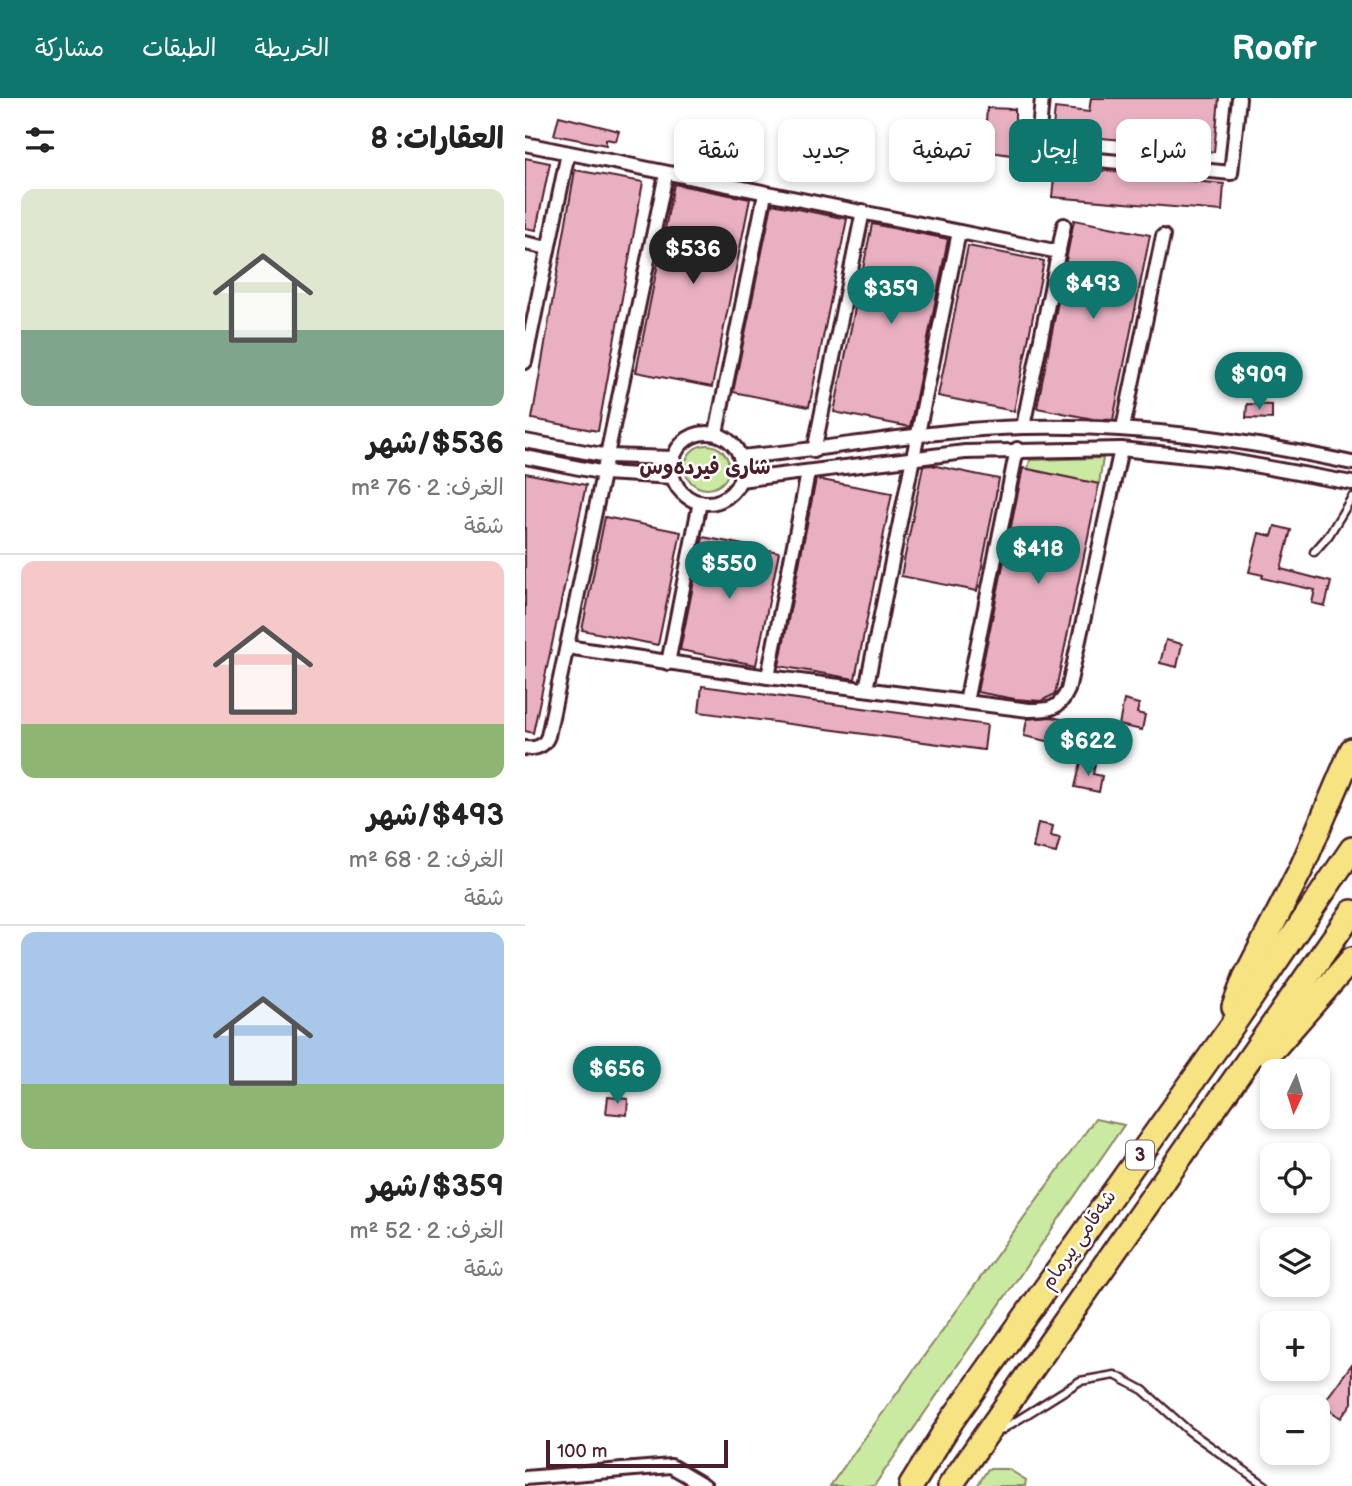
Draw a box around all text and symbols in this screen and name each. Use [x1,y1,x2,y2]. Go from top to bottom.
text: Roofr [1232,29,1317,69]
text: مشاركة [35,34,104,63]
text: الطبقات [142,34,217,63]
text: الخريطة [255,34,329,63]
chip: شقة [674,119,764,182]
chip: جديد [778,119,875,182]
chip: تصفية [889,119,995,182]
chip: إيجار [1009,119,1102,182]
chip: شراء [1116,119,1211,182]
icon: filters [21,121,59,159]
text: العقارات: 8 [370,121,504,157]
pin: $536 [652,226,734,286]
icon: home [200,235,326,361]
text: $536 [665,235,721,263]
pin: $493 [1052,262,1134,321]
pin: $359 [850,266,932,326]
text: $493 [1065,270,1121,298]
text: $359 [863,275,919,303]
pin: $909 [1218,352,1300,412]
text: $909 [1231,361,1287,389]
text: $536/شهر [367,426,504,462]
district label: شاری فیردەوس [639,455,771,480]
text: الغرف: 2 · 76 m² [351,474,504,502]
text: شقة [464,512,504,540]
pin: $418 [997,526,1079,586]
text: $418 [1012,535,1064,563]
pin: $550 [688,542,770,601]
text: $550 [701,550,757,578]
icon: home [200,607,326,733]
pin: $622 [1047,718,1129,778]
text: $622 [1060,727,1116,755]
text: $493/شهر [367,798,504,834]
text: الغرف: 2 · 68 m² [349,846,504,874]
text: شقة [464,884,504,912]
icon: home [200,978,326,1104]
pin: $656 [576,1046,658,1106]
text: $656 [589,1055,645,1083]
north arrow [1260,1059,1330,1129]
map controls [1260,1059,1330,1465]
road number: 3 [1126,1140,1154,1170]
button: locate [1260,1143,1330,1213]
text: $359/شهر [368,1169,504,1205]
street label: شەقامی پیرمام [1036,1186,1123,1295]
text: الغرف: 2 · 52 m² [350,1217,504,1245]
button: layers [1260,1227,1330,1297]
text: شقة [464,1255,504,1283]
button: + [1260,1311,1330,1381]
button: − [1260,1395,1330,1465]
scale bar [546,1437,728,1469]
text: 100 m [557,1440,608,1463]

